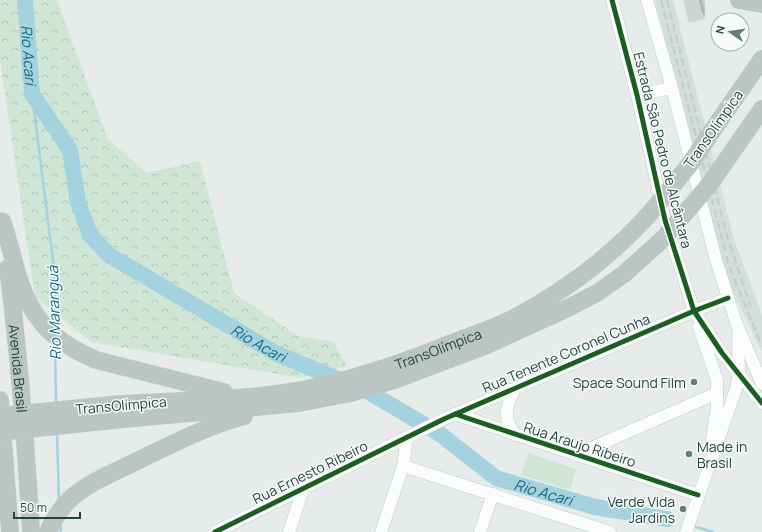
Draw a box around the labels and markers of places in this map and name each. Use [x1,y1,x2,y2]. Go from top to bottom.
place label: Space Sound Film [573,373,686,392]
marker: Space Sound Film [689,377,699,387]
place label: Made in Brasil [697,437,747,472]
marker: Made in Brasil [684,449,694,459]
place label: Verde Vida Jardins [608,492,675,527]
marker: Verde Vida Jardins [678,504,688,514]

